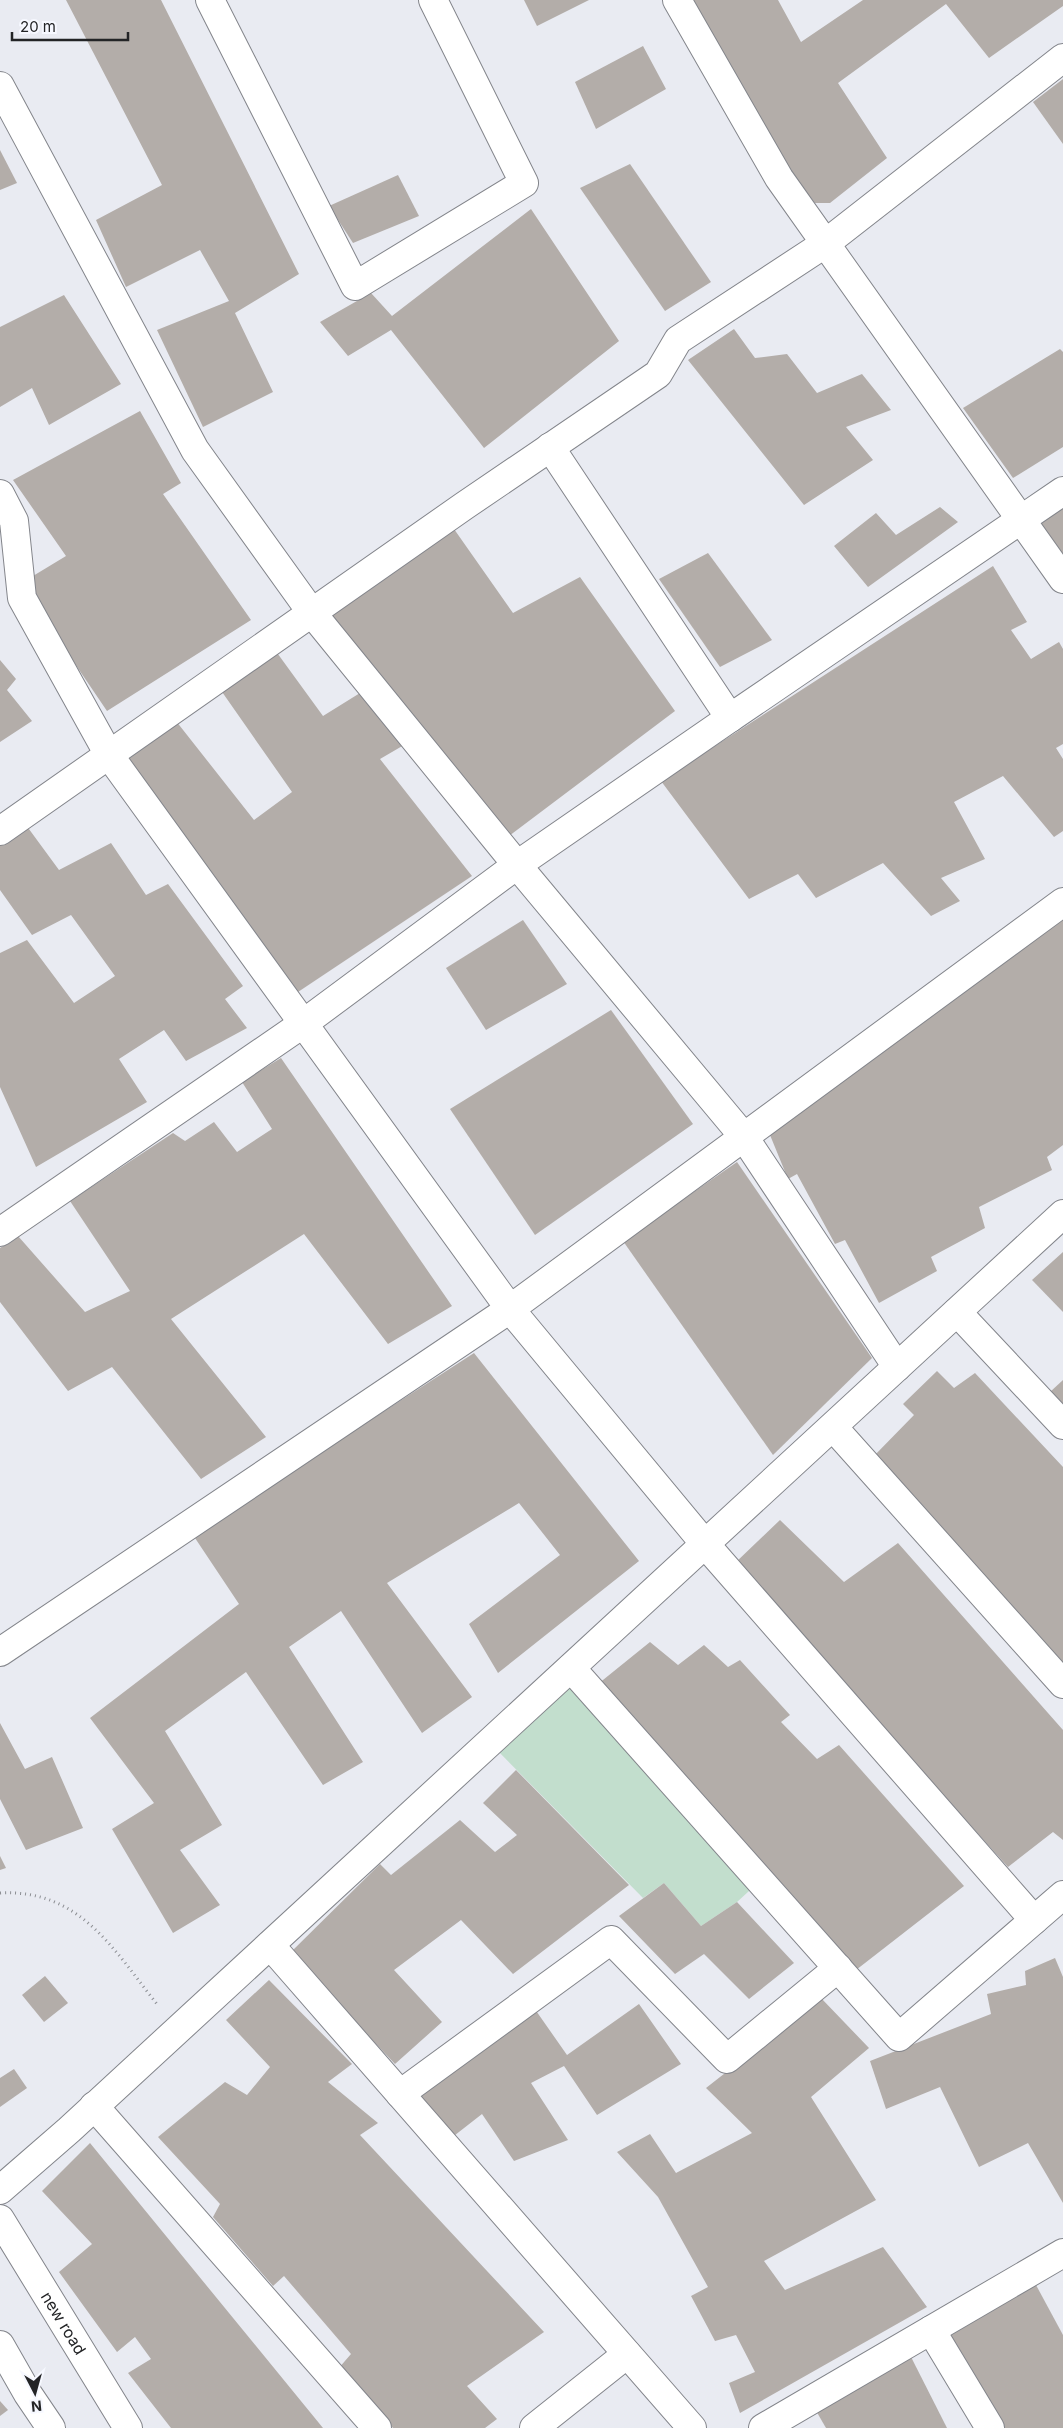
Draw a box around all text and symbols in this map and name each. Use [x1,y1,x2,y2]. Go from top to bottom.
scale bar [12,10,129,42]
text: 20 m [20,17,56,36]
street label: new road [37,2288,91,2358]
north arrow [10,2368,60,2418]
text: N [30,2397,43,2415]

